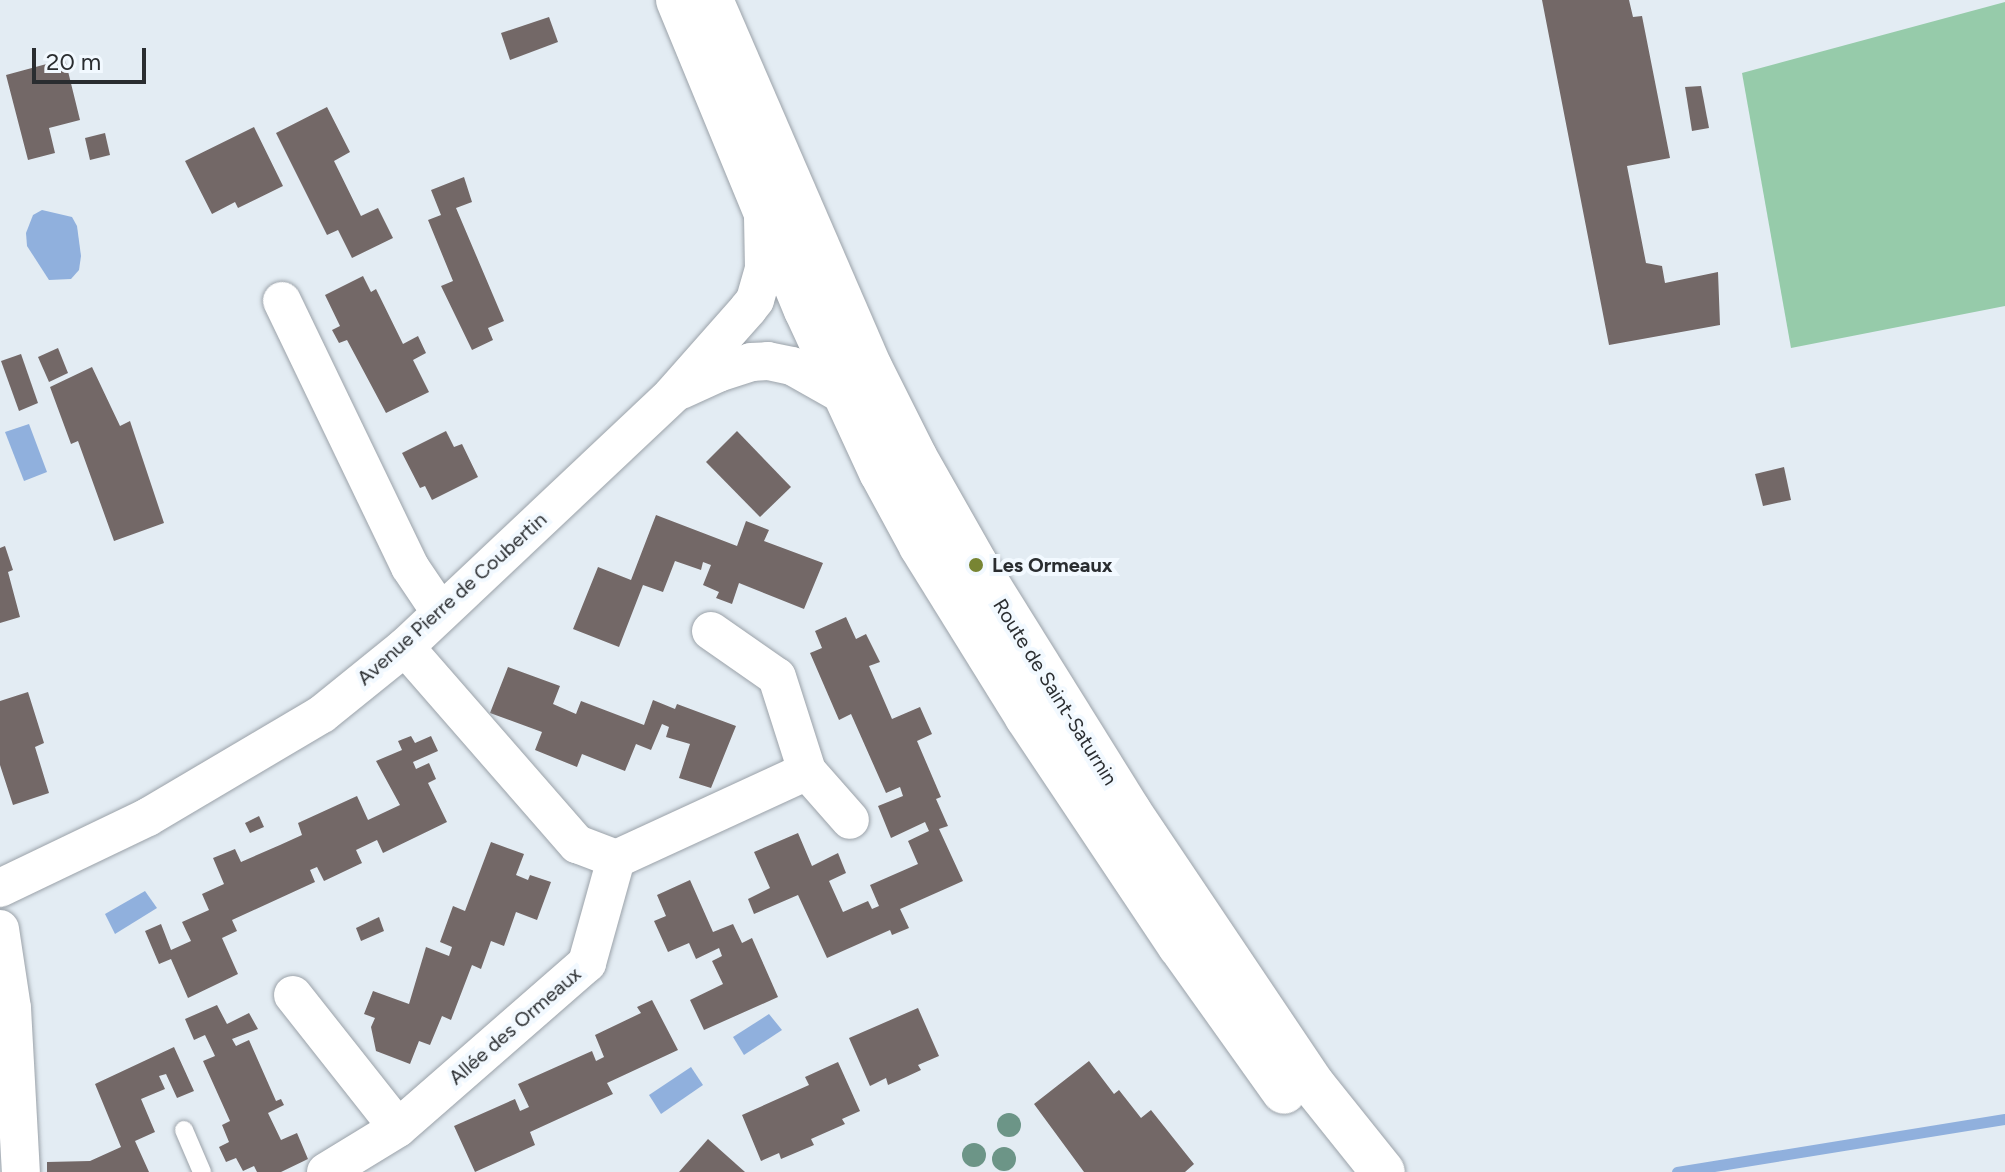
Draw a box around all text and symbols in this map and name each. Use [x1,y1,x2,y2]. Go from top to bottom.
scale bar [36,32,150,82]
text: 20 m [46,47,101,76]
street label: Avenue Pierre de Coubertin [352,508,552,690]
place label: Les Ormeaux [992,553,1112,577]
marker: Les Ormeaux [967,556,985,574]
street label: Route de Saint-Saturnin [988,594,1122,790]
street label: Allée des Ormeaux [444,962,586,1090]

